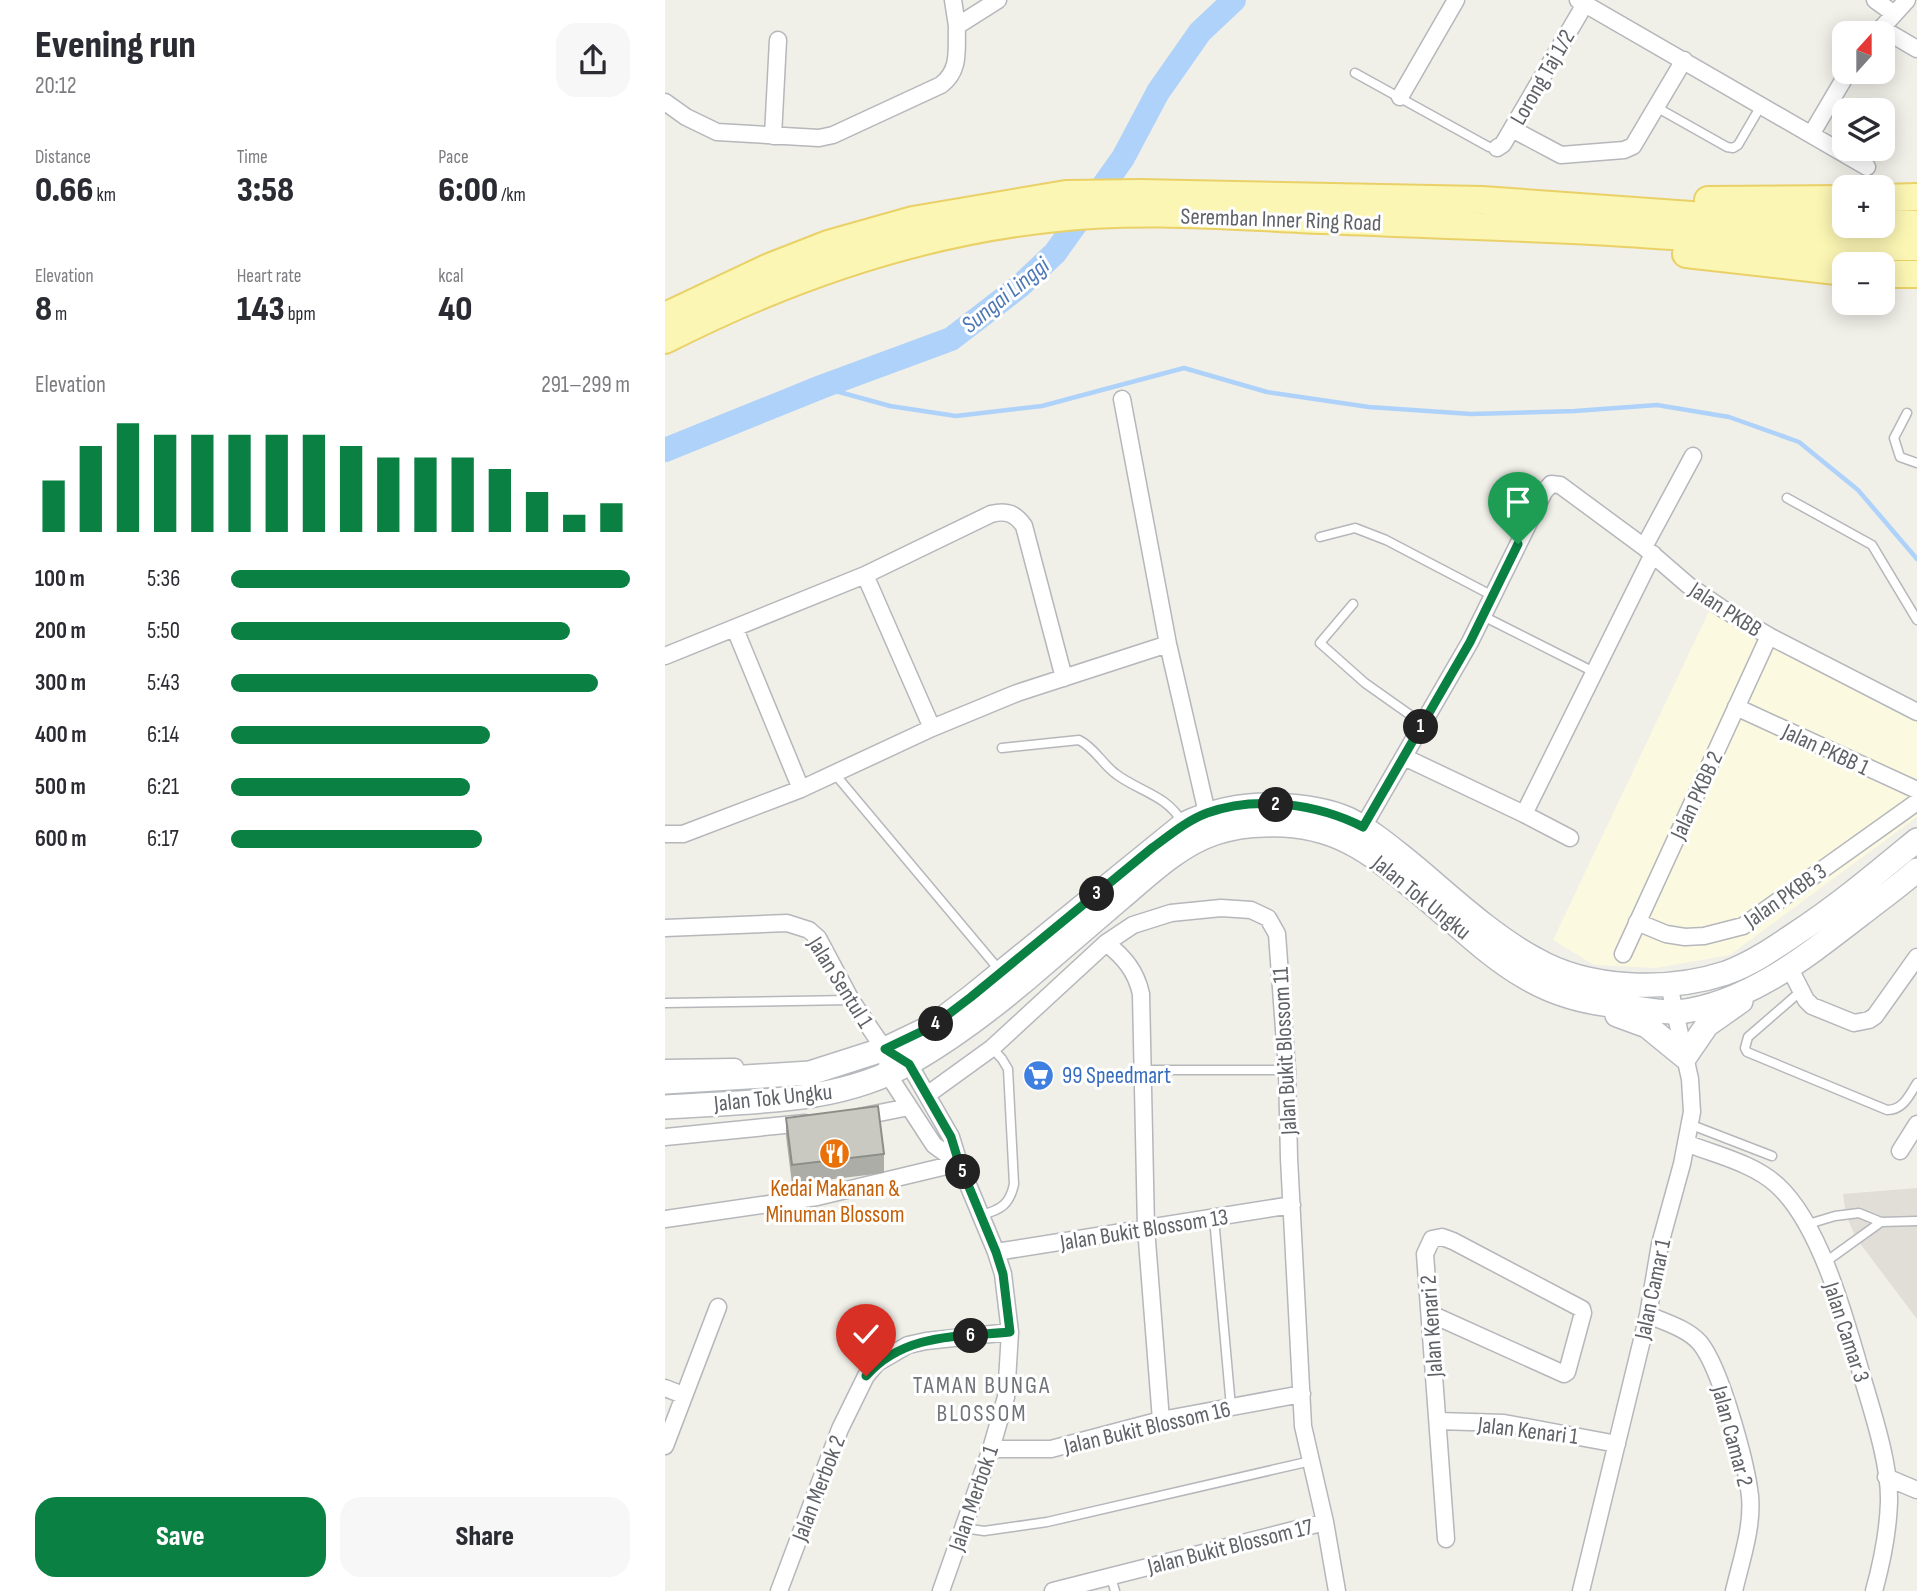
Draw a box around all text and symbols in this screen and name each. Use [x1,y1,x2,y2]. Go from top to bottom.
north arrow [1832,21,1895,84]
map controls [1832,21,1895,315]
text: Evening run [35,23,196,68]
button: share [556,23,630,97]
street label: Lorong Taj 1/2 [1504,25,1581,130]
text: 20:12 [35,72,77,100]
button: layers [1832,98,1895,161]
text: Distance [35,146,91,169]
text: Time [237,146,268,169]
text: Pace [438,146,469,169]
text: 0.66 [35,169,93,212]
text: 3:58 [237,169,294,212]
text: 6:00 [438,169,498,212]
button: + [1832,175,1895,238]
text: km [93,184,116,207]
text: /km [498,184,526,207]
street label: Seremban Inner Ring Road [1180,203,1382,237]
water label: Sungai Linggi [956,251,1056,340]
button: − [1832,252,1895,315]
text: Elevation [35,265,94,288]
text: Heart rate [237,265,302,288]
text: kcal [438,265,463,288]
text: 8 [35,288,52,331]
text: 143 [237,288,285,331]
text: 40 [438,288,473,331]
text: m [52,303,67,326]
text: bpm [285,303,316,326]
text: Elevation [35,371,106,399]
text: 291–299 m [541,371,630,399]
pin [1488,472,1548,544]
icon: arrive [1499,483,1537,521]
text: 100 m [35,565,85,593]
text: 5:36 [147,565,180,593]
street label: Jalan PKBB [1683,576,1767,644]
text: 200 m [35,617,86,645]
text: 5:50 [147,617,180,645]
text: 300 m [35,669,86,697]
text: 5:43 [147,669,180,697]
pin: 1 [1403,710,1439,744]
text: 1 [1417,715,1424,738]
street label: Jalan PKBB 1 [1777,717,1873,782]
text: 400 m [35,721,86,749]
text: 6:14 [147,721,179,749]
street label: Jalan PKBB 2 [1664,747,1729,845]
text: 500 m [35,773,86,801]
text: 6:21 [147,773,179,801]
pin: 2 [1259,788,1293,822]
text: 2 [1271,793,1280,816]
text: 600 m [35,825,87,853]
text: 6:17 [147,825,179,853]
street label: Jalan Tok Ungku [1366,849,1476,946]
street label: Jalan PKBB 3 [1738,857,1832,935]
pin: 3 [1079,876,1115,912]
text: 3 [1092,882,1101,905]
street label: Jalan Sentul 1 [801,931,879,1033]
street label: Jalan Bukit Blossom 11 [1267,966,1303,1137]
pin: 4 [919,1006,953,1042]
text: 4 [931,1012,940,1035]
supermarket icon: 99 Speedmart [1022,1058,1056,1092]
place label: 99 Speedmart [1062,1062,1171,1090]
street label: Jalan Tok Ungku [712,1078,834,1118]
restaurant icon: Kedai Makanan & Minuman Blossom [818,1137,852,1171]
pin: 5 [945,1154,981,1190]
text: 5 [958,1160,967,1183]
place label: Kedai Makanan & Minuman Blossom [765,1175,905,1229]
street label: Jalan Bukit Blossom 13 [1057,1203,1230,1257]
street label: Jalan Camar 1 [1628,1237,1677,1343]
street label: Jalan Kenari 2 [1414,1274,1450,1379]
street label: Jalan Camar 3 [1816,1278,1875,1386]
pin [836,1304,896,1376]
icon: check [847,1315,885,1353]
pin: 6 [953,1318,989,1354]
text: 6 [966,1324,975,1347]
district label: TAMAN BUNGA BLOSSOM [913,1371,1051,1428]
street label: Jalan Camar 2 [1705,1382,1759,1490]
street label: Jalan Bukit Blossom 16 [1060,1395,1233,1461]
street label: Jalan Kenari 1 [1475,1411,1580,1451]
street label: Jalan Merbok 2 [786,1432,852,1546]
street label: Jalan Merbok 1 [943,1442,1005,1556]
button: Save [35,1497,326,1577]
button: Share [340,1497,630,1577]
street label: Jalan Bukit Blossom 17 [1144,1513,1316,1581]

